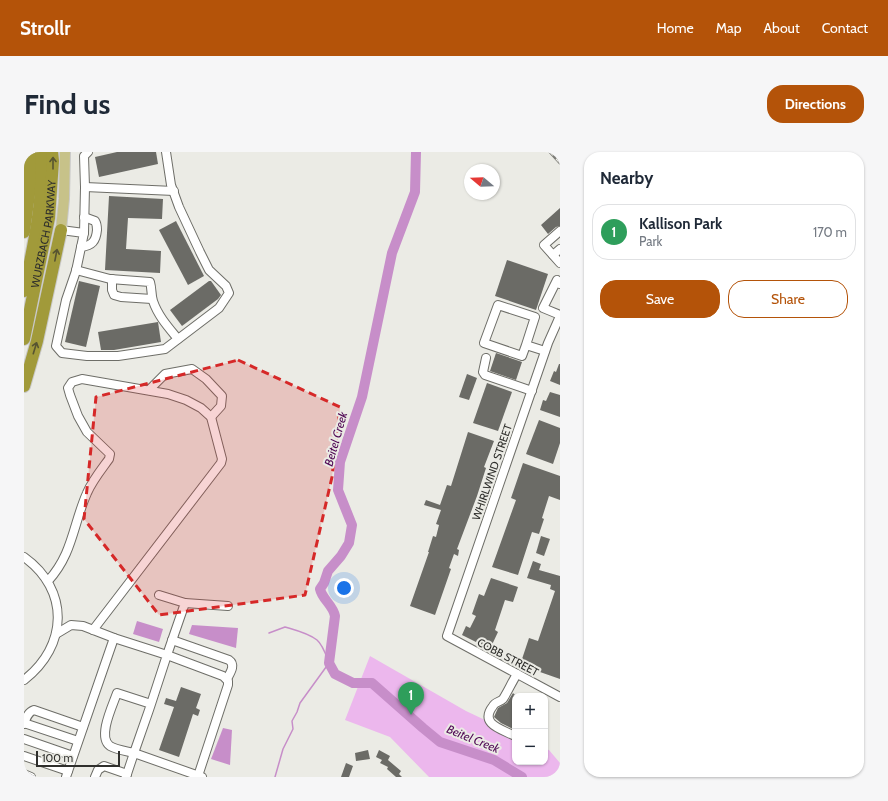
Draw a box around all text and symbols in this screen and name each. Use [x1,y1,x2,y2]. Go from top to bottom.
text: Strollr [20,17,71,40]
text: Home [657,19,694,37]
text: Map [716,19,741,37]
text: About [763,19,800,37]
text: Contact [822,19,868,37]
button: Directions [767,85,864,123]
text: Find us [24,87,110,121]
one-way arrow [49,157,57,170]
north arrow [464,164,500,200]
text: Nearby [600,168,653,188]
street label: WURZBACH PARKWAY [28,179,59,289]
text: Kallison Park [639,215,722,233]
text: 1 [612,224,616,240]
text: 170 m [813,224,847,240]
text: Park [639,233,662,249]
one-way arrow [52,249,60,262]
button: Save [600,280,720,318]
button: Share [728,280,848,318]
one-way arrow [32,342,39,355]
water label: Beitel Creek [321,409,351,468]
street label: WHIRLWIND STREET [469,422,515,522]
your location [334,578,354,598]
street label: COBB STREET [475,635,541,679]
pin: 1 [398,682,424,715]
map controls [512,693,548,765]
button: + [512,693,548,729]
water label: Beitel Creek [445,721,503,756]
button: − [512,729,548,765]
scale bar [36,749,120,768]
text: 100 m [42,751,73,765]

